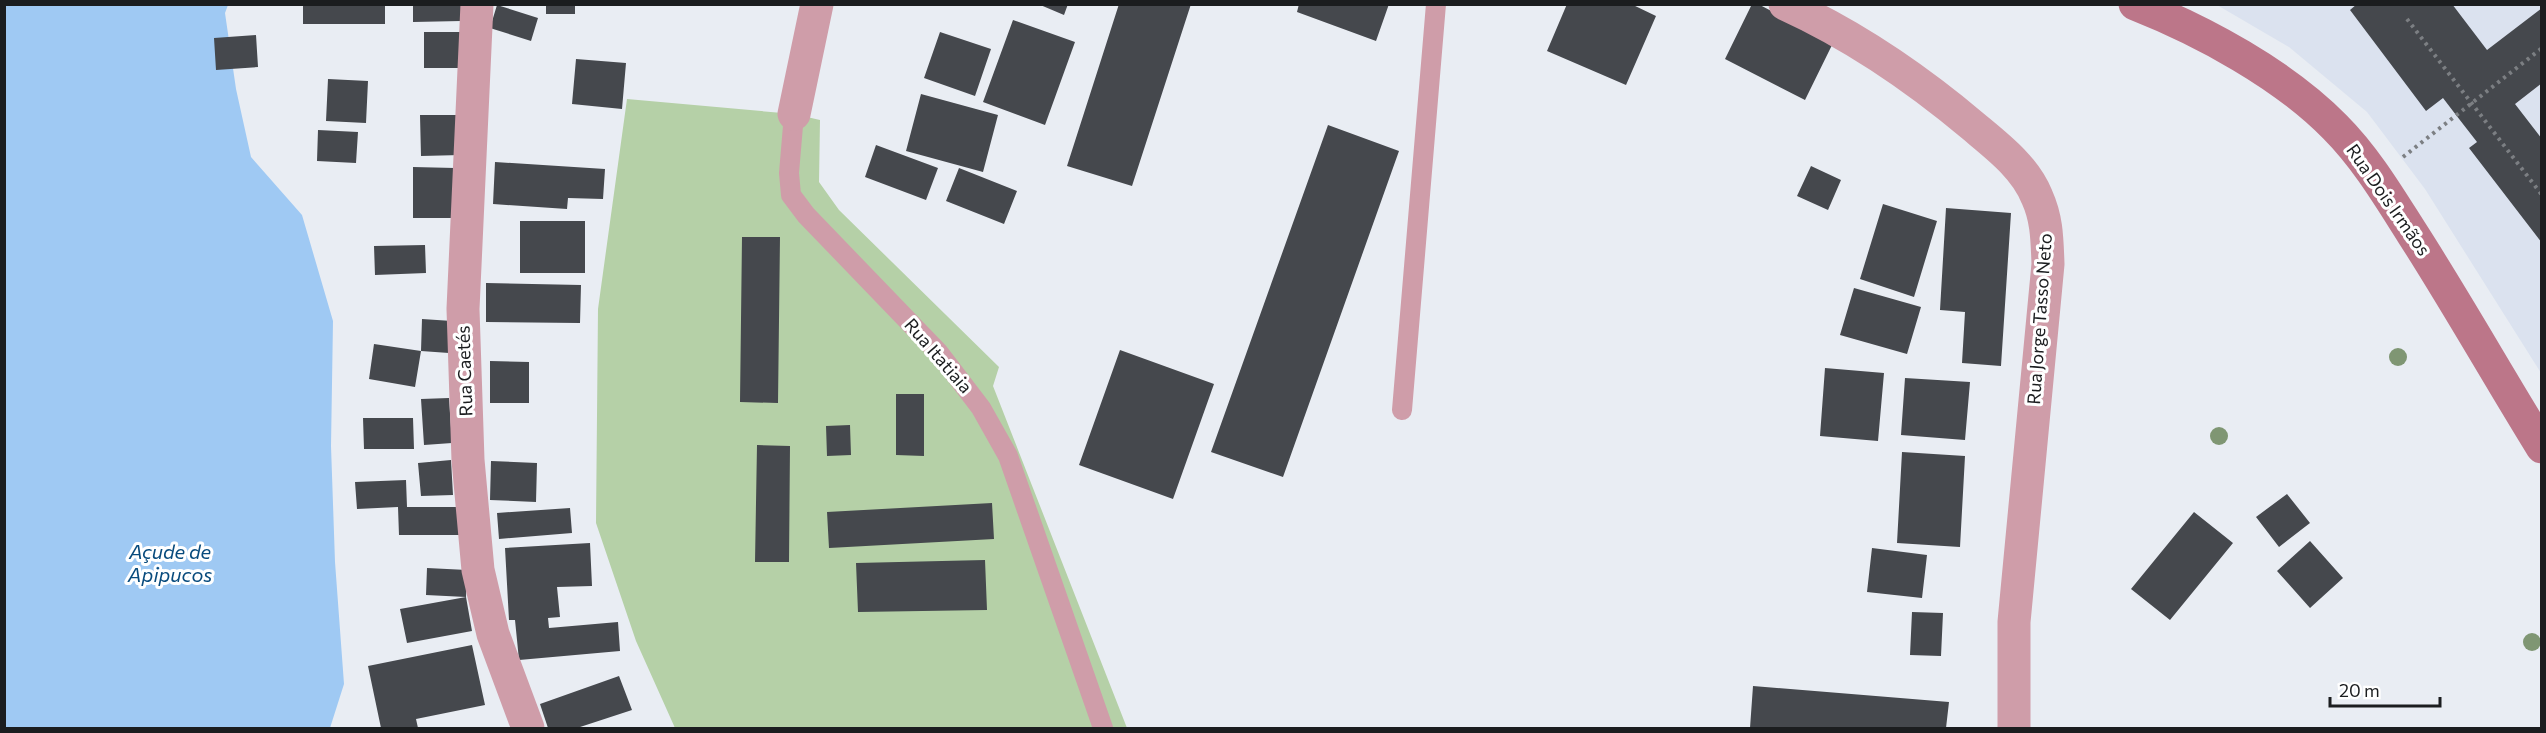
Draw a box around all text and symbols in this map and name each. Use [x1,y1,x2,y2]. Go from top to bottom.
street label: Rua Dois Irmãos [2342,139,2435,259]
street label: Rua Jorge Tasso Neto [2022,233,2056,405]
street label: Rua Itatiaia [900,313,977,397]
street label: Rua Caetés [451,325,477,417]
water label: Açude de Apipucos [127,539,212,586]
scale bar [2330,670,2440,708]
text: 20 m [2339,679,2380,701]

